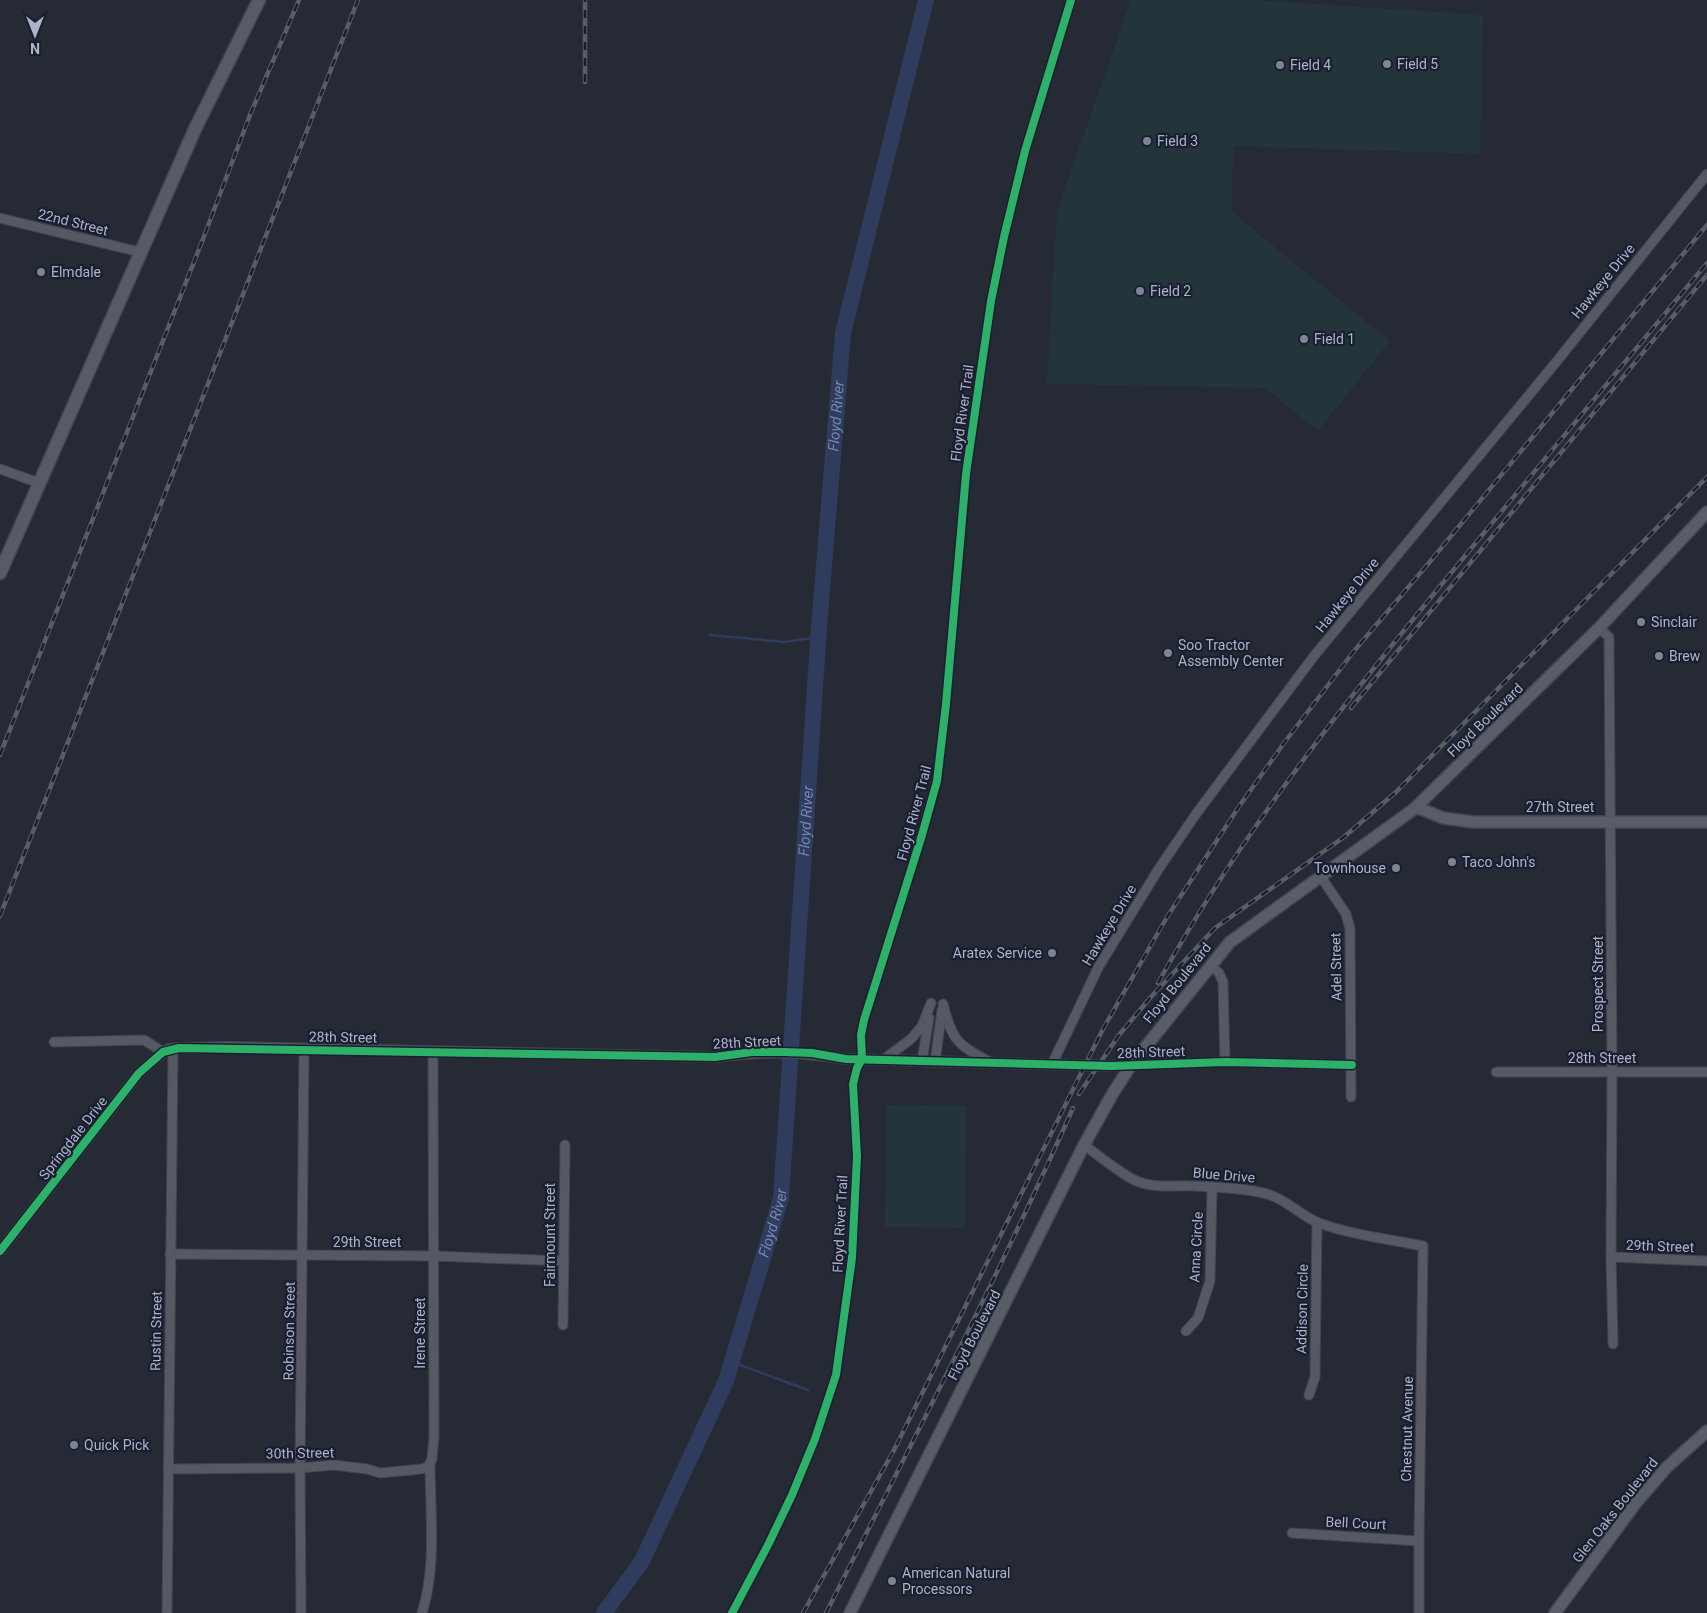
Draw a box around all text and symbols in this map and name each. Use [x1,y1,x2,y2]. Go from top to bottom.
north arrow [10,10,60,60]
text: N [30,40,40,56]
place label: Field 5 [1397,56,1438,72]
place label: Field 4 [1290,57,1331,73]
marker: Field 5 [1381,58,1393,70]
marker: Field 4 [1274,59,1286,71]
place label: Field 3 [1157,133,1198,149]
marker: Field 3 [1141,135,1153,147]
street label: 22nd Street [36,206,110,239]
street label: Hawkeye Drive [1568,240,1638,322]
place label: Elmdale [51,264,101,280]
marker: Elmdale [35,266,47,278]
place label: Field 2 [1150,283,1191,299]
marker: Field 2 [1134,285,1146,297]
place label: Field 1 [1314,331,1355,347]
marker: Field 1 [1298,333,1310,345]
street label: Floyd River Trail [947,363,977,463]
water label: Floyd River [824,379,848,452]
street label: Hawkeye Drive [1312,554,1382,636]
place label: Sinclair [1651,614,1697,630]
marker: Sinclair [1635,616,1647,628]
place label: Soo Tractor Assembly Center [1178,637,1284,669]
marker: Soo Tractor Assembly Center [1162,647,1174,659]
place label: Brew [1669,648,1701,664]
marker: Brew [1653,650,1665,662]
street label: Floyd Boulevard [1444,680,1526,760]
street label: Floyd River Trail [894,764,934,862]
water label: Floyd River [795,784,817,857]
street label: 27th Street [1526,799,1595,815]
place label: Taco John's [1462,854,1536,870]
marker: Taco John's [1446,856,1458,868]
place label: Townhouse [1314,860,1386,876]
marker: Townhouse [1390,862,1402,874]
street label: Hawkeye Drive [1079,882,1139,968]
street label: Adel Street [1327,932,1345,1001]
street label: Prospect Street [1590,935,1606,1032]
street label: Floyd Boulevard [1140,940,1214,1026]
place label: Aratex Service [953,945,1042,961]
marker: Aratex Service [1046,947,1058,959]
street label: 28th Street [309,1028,378,1046]
street label: 28th Street [712,1032,782,1052]
street label: 28th Street [1117,1043,1186,1061]
street label: 28th Street [1568,1050,1637,1066]
street label: Springdale Drive [36,1093,110,1183]
street label: Blue Drive [1192,1164,1256,1186]
street label: Floyd River Trail [829,1175,851,1273]
street label: Fairmount Street [542,1183,558,1287]
water label: Floyd River [755,1187,791,1259]
street label: Anna Circle [1186,1211,1206,1283]
street label: 29th Street [333,1234,402,1250]
street label: 29th Street [1626,1237,1695,1255]
street label: Addison Circle [1293,1264,1311,1354]
street label: Robinson Street [280,1281,298,1381]
street label: Floyd Boulevard [944,1287,1004,1383]
street label: Rustin Street [147,1291,165,1371]
street label: Irene Street [412,1297,428,1369]
street label: Chestnut Avenue [1398,1376,1416,1482]
place label: Quick Pick [84,1437,150,1453]
marker: Quick Pick [68,1439,80,1451]
street label: 30th Street [266,1444,335,1462]
street label: Glen Oaks Boulevard [1569,1454,1661,1566]
street label: Bell Court [1325,1513,1387,1533]
place label: American Natural Processors [902,1565,1011,1597]
marker: American Natural Processors [886,1575,898,1587]

